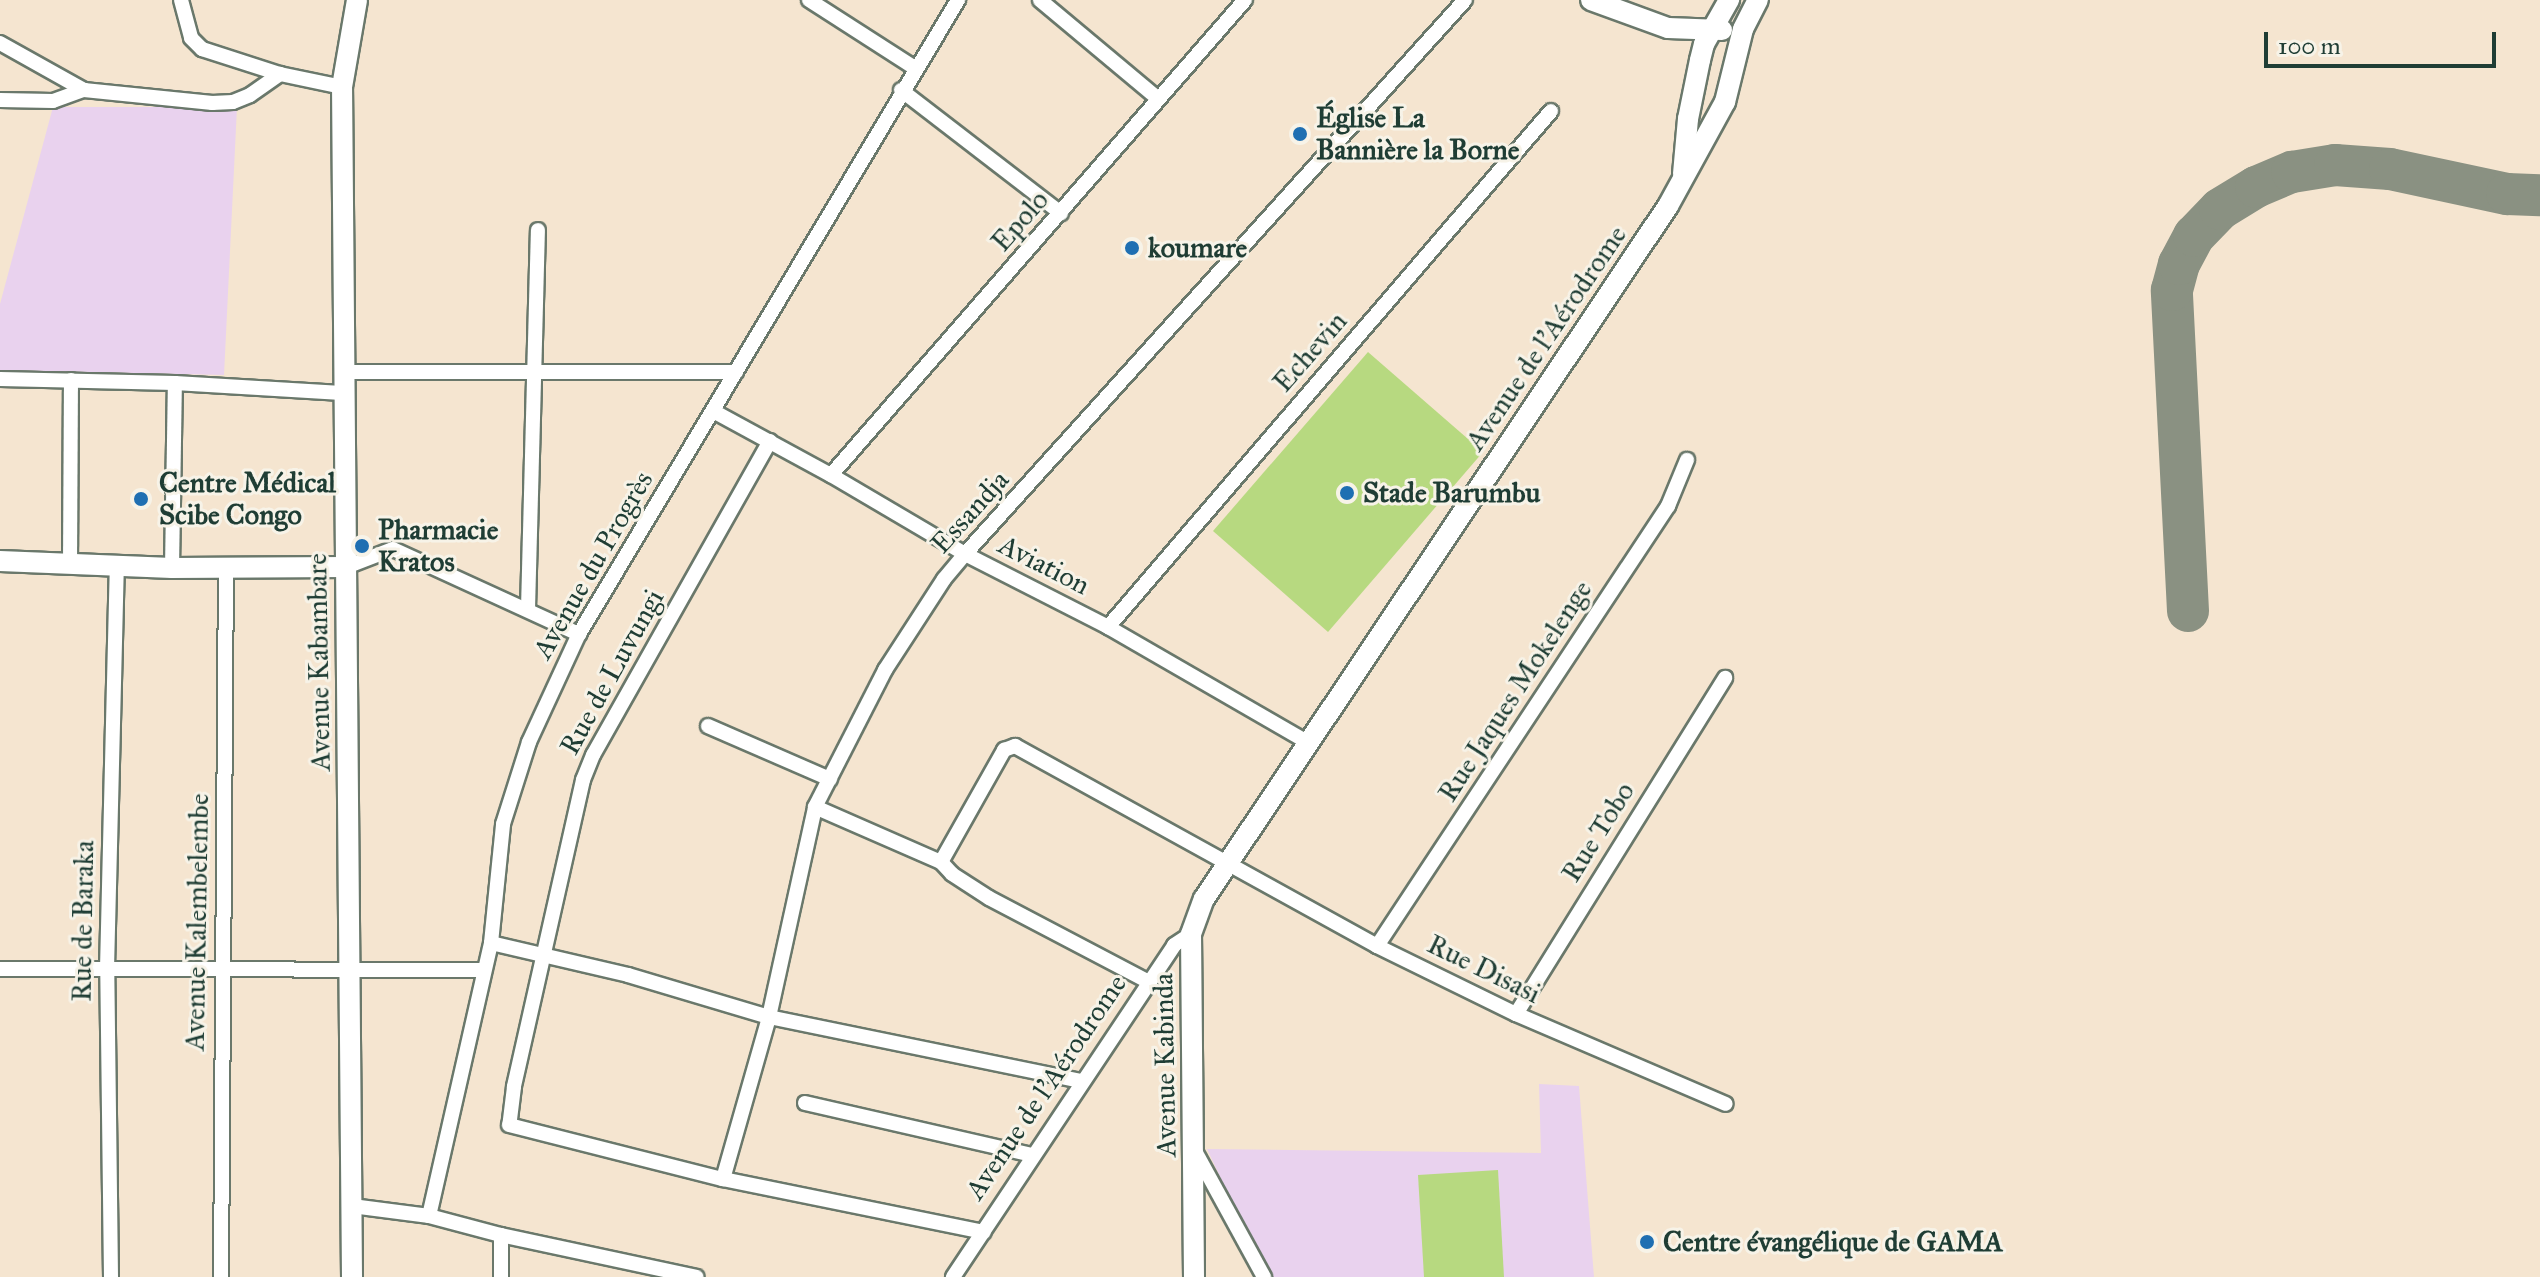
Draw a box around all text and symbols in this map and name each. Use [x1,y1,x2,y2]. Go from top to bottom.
scale bar [2268,16,2500,66]
text: 100 m [2278,31,2341,61]
place label: Église La Bannière la Borne [1316,101,1519,167]
marker: Église La Bannière la Borne [1291,125,1309,143]
street label: Epolo [984,184,1056,258]
street label: Avenue de l’Aérodrome [1458,219,1634,457]
place label: koumare [1148,231,1247,265]
marker: koumare [1123,239,1141,257]
street label: Echevin [1266,305,1354,399]
street label: Essandja [924,464,1016,560]
street label: Avenue du Progrès [526,465,660,665]
place label: Centre Médical Scibe Congo [159,466,336,532]
place label: Stade Barumbu [1363,476,1540,510]
marker: Stade Barumbu [1338,484,1356,502]
marker: Centre Médical Scibe Congo [130,488,152,510]
place label: Pharmacie Kratos [378,513,498,579]
street label: Aviation [993,528,1095,602]
marker: Pharmacie Kratos [353,537,371,555]
street label: Avenue Kabambare [300,553,338,771]
street label: Rue Jaques Mokelenge [1431,574,1599,808]
street label: Rue de Luvungi [553,584,671,760]
street label: Rue Tobo [1554,776,1642,888]
street label: Avenue Kalembelembe [178,793,216,1051]
street label: Rue de Baraka [65,840,101,1002]
street label: Rue Disasi [1422,927,1546,1011]
street label: Avenue de l’Aérodrome [958,968,1134,1206]
street label: Avenue Kabinda [1147,973,1183,1157]
place label: Centre évangélique de GAMA [1663,1225,2003,1259]
marker: Centre évangélique de GAMA [1638,1233,1656,1251]

